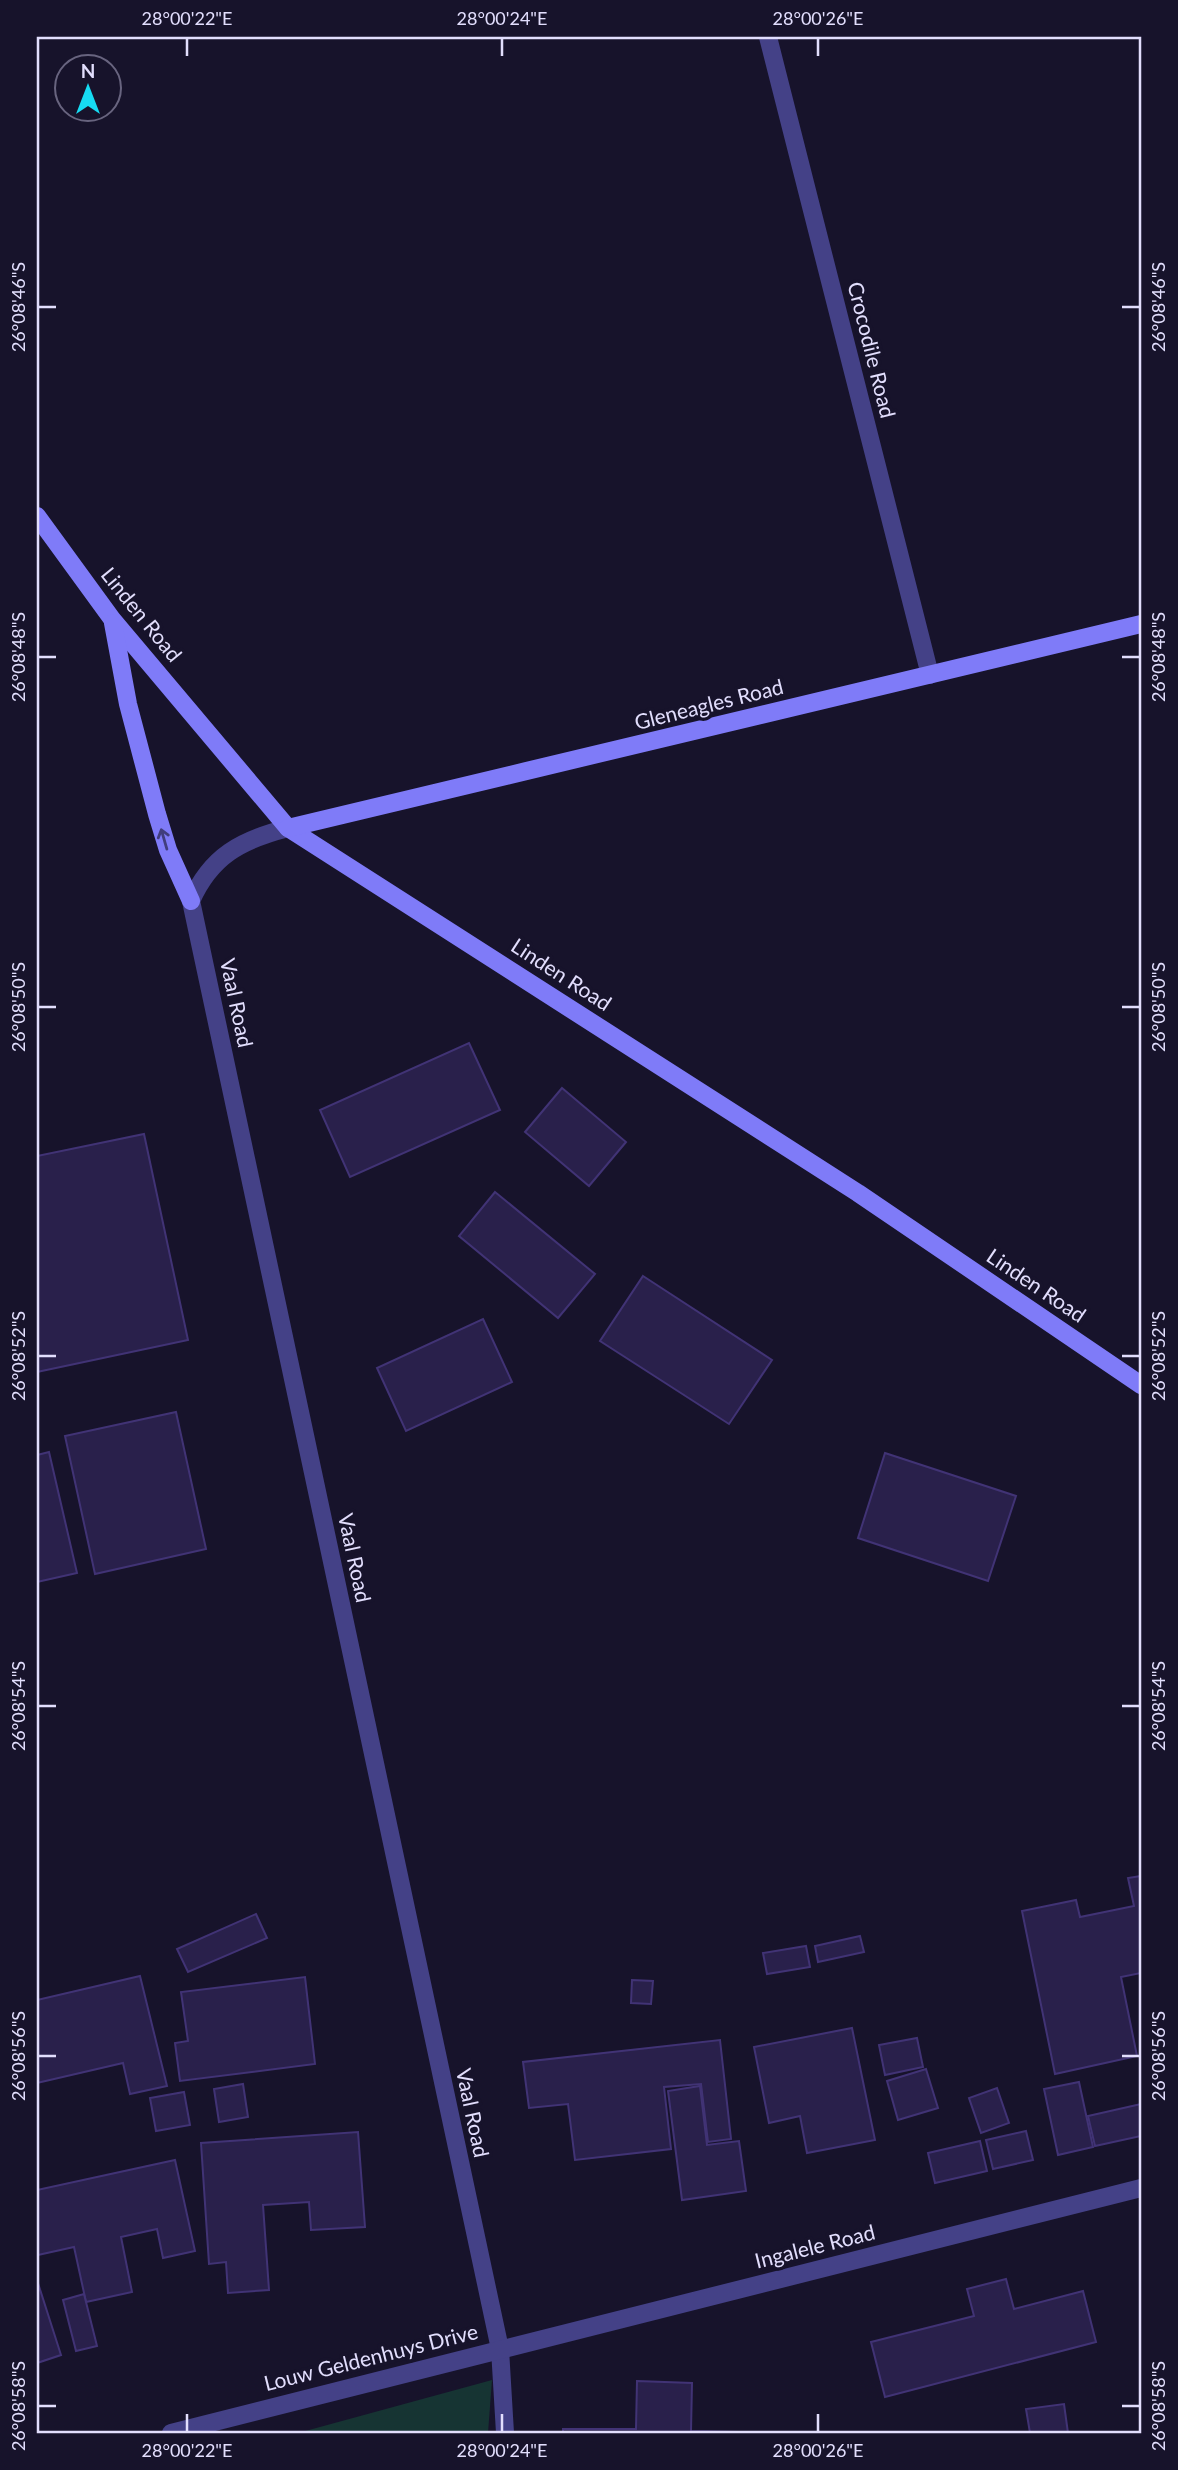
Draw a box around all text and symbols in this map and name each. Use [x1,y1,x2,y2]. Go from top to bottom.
text: 28°00'22"E [142,7,232,29]
text: 28°00'24"E [457,7,547,29]
text: 28°00'26"E [773,7,863,29]
north arrow [52,52,122,122]
text: N [81,59,95,82]
text: 26°08'46"S [7,262,29,352]
text: 26°08'46"S [1147,262,1169,352]
street label: Crocodile Road [843,279,901,420]
street label: Linden Road [97,562,188,666]
text: 26°08'48"S [7,612,29,702]
text: 26°08'48"S [1147,612,1169,702]
street label: Gleneagles Road [632,673,786,734]
one-way arrow [157,828,170,850]
street label: Linden Road [507,932,616,1015]
street label: Vaal Road [216,956,259,1050]
text: 26°08'50"S [7,962,29,1052]
text: 26°08'50"S [1147,962,1169,1052]
street label: Linden Road [983,1243,1091,1327]
text: 26°08'52"S [7,1311,29,1401]
text: 26°08'52"S [1147,1311,1169,1401]
street label: Vaal Road [334,1511,377,1605]
text: 26°08'54"S [7,1661,29,1751]
text: 26°08'54"S [1147,1661,1169,1751]
text: 26°08'56"S [7,2011,29,2101]
text: 26°08'56"S [1147,2011,1169,2101]
street label: Vaal Road [452,2066,495,2160]
street label: Ingalele Road [752,2219,877,2273]
street label: Louw Geldenhuys Drive [261,2318,480,2395]
text: 26°08'58"S [7,2361,29,2451]
text: 26°08'58"S [1147,2361,1169,2451]
text: 28°00'22"E [142,2439,232,2461]
text: 28°00'24"E [457,2439,547,2461]
text: 28°00'26"E [773,2439,863,2461]

